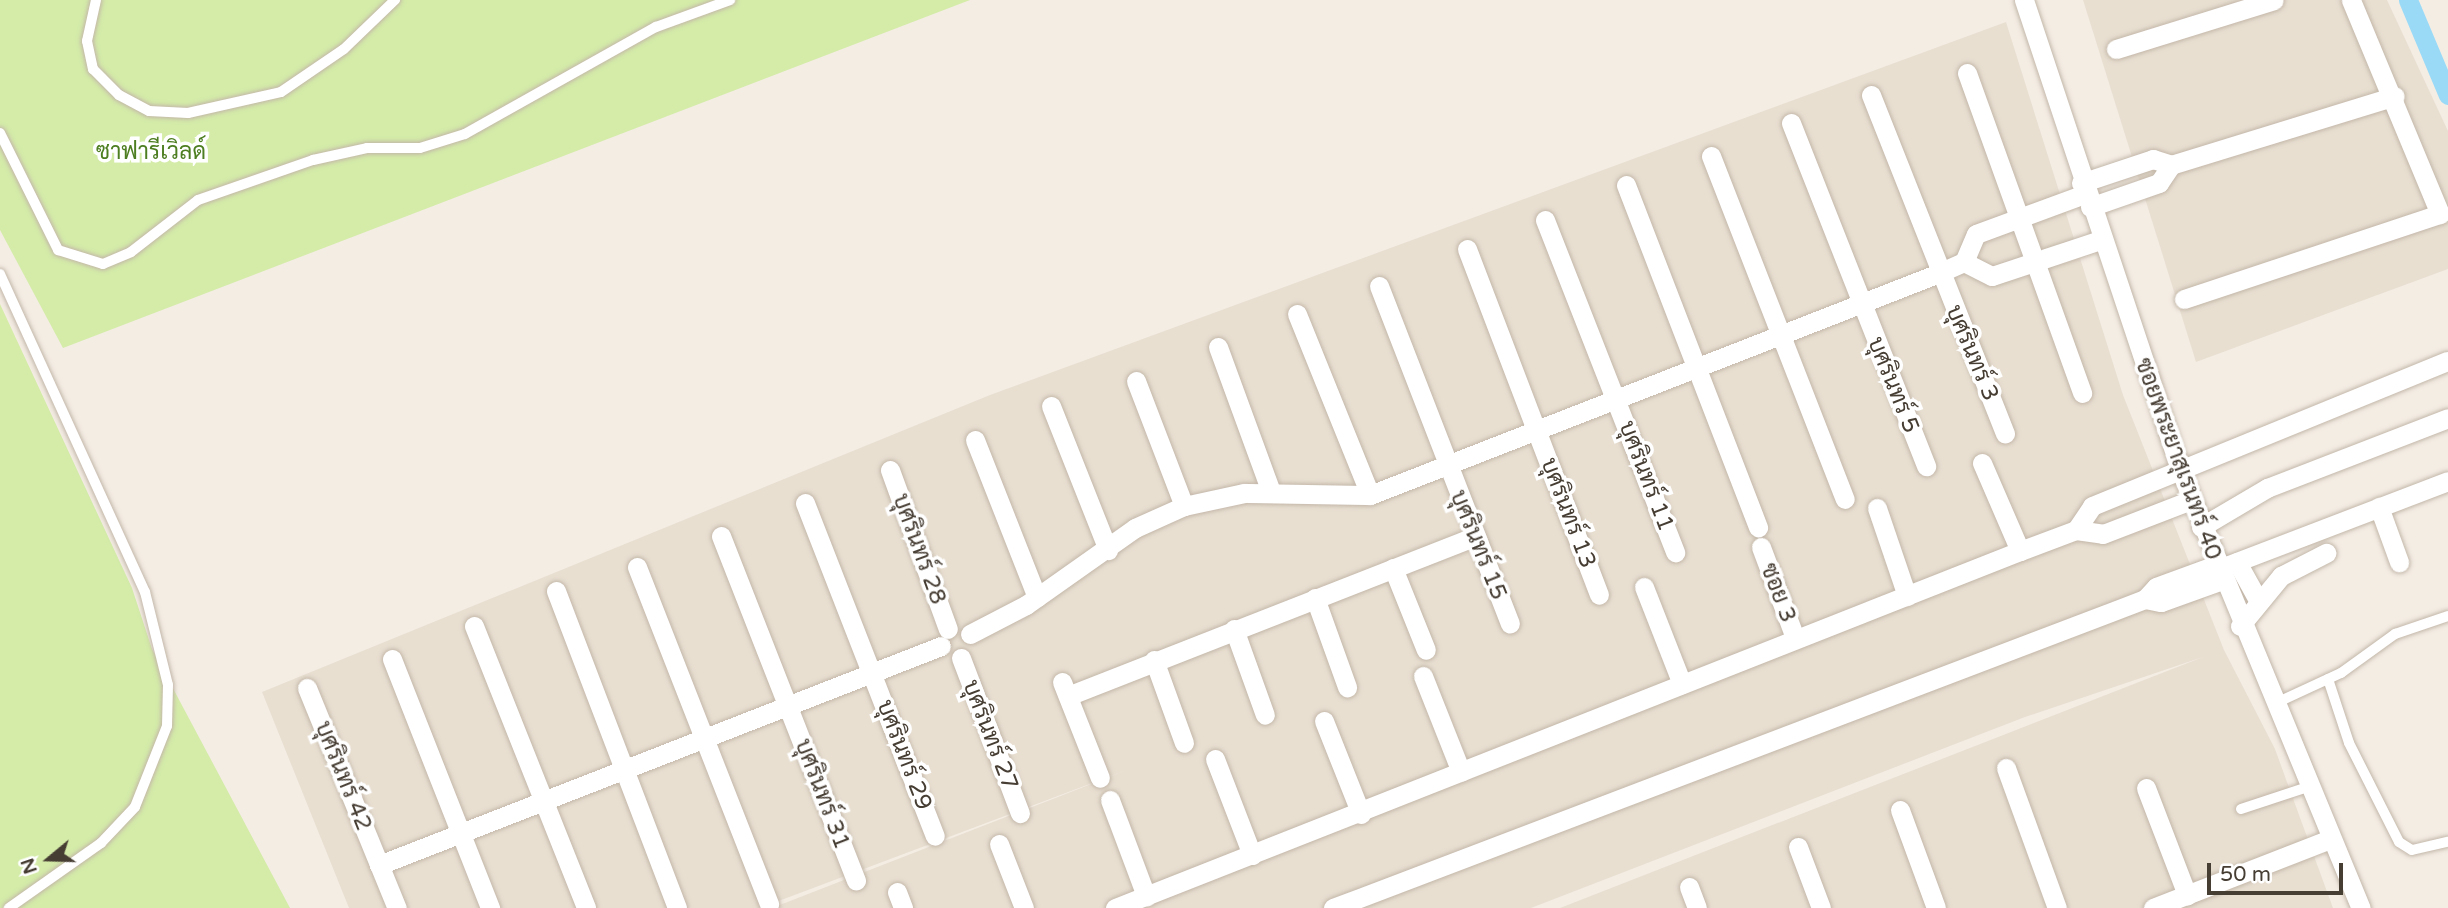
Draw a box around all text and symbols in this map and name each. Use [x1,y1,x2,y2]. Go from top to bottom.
park label: ซาฟารีเวิลด์ [96,138,206,166]
street label: บุศรินทร์ 3 [1940,301,2004,405]
street label: บุศรินทร์ 5 [1861,333,1925,437]
street label: ซอยพระยาสุเรนทร์ 40 [2129,354,2227,564]
street label: บุศรินทร์ 11 [1612,417,1680,535]
street label: บุศรินทร์ 13 [1534,454,1602,572]
street label: บุศรินทร์ 15 [1444,486,1512,604]
street label: บุศรินทร์ 28 [886,490,952,608]
street label: ซอย 3 [1754,559,1802,627]
street label: บุศรินทร์ 27 [956,676,1024,794]
street label: บุศรินทร์ 29 [870,696,938,814]
street label: บุศรินทร์ 42 [309,717,377,835]
street label: บุศรินทร์ 31 [788,735,856,853]
north arrow [14,824,84,894]
scale bar [2210,848,2346,892]
text: N [16,855,42,877]
text: 50 m [2220,862,2271,887]

